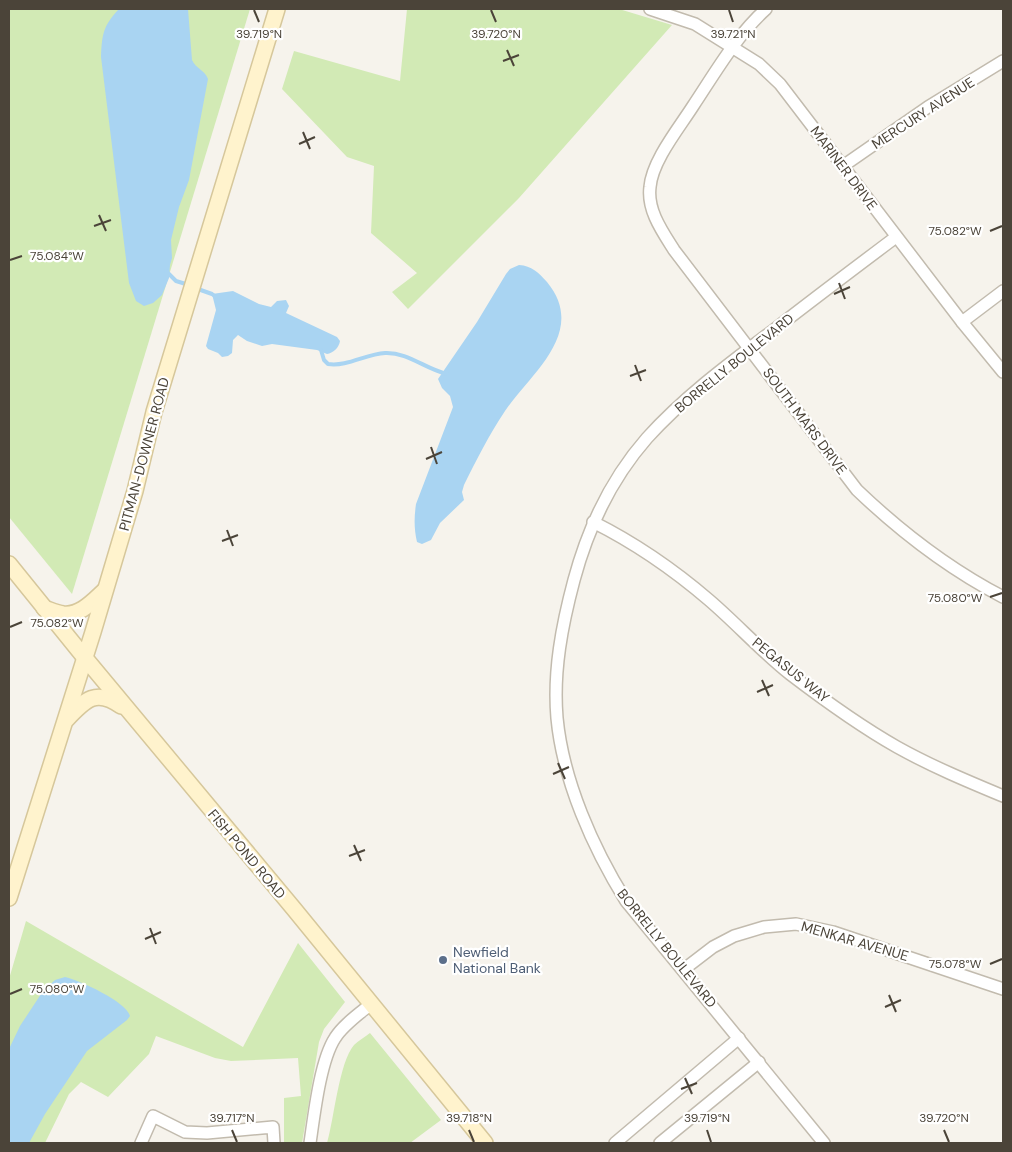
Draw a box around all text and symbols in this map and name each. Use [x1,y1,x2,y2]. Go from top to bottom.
text: 39.719°N [236,26,282,42]
text: 39.720°N [471,26,521,42]
text: 39.721°N [710,26,756,42]
street label: MERCURY AVENUE [868,73,978,153]
street label: MARINER DRIVE [806,122,882,214]
text: 75.082°W [928,223,982,239]
text: 75.084°W [30,248,84,264]
street label: BORRELLY BOULEVARD [671,309,797,417]
street label: SOUTH MARS DRIVE [759,364,851,478]
street label: PITMAN-DOWNER ROAD [115,375,173,533]
text: 75.080°W [928,590,983,606]
text: 75.082°W [30,615,84,631]
street label: PEGASUS WAY [749,633,833,707]
street label: FISH POND ROAD [204,806,290,902]
street label: BORRELLY BOULEVARD [613,885,721,1011]
street label: MENKAR AVENUE [799,917,911,965]
place label: Newfield National Bank [453,943,541,977]
marker: Newfield National Bank [437,954,449,966]
text: 75.078°W [929,956,982,972]
text: 75.080°W [30,981,85,997]
text: 39.717°N [210,1110,254,1126]
text: 39.718°N [446,1110,492,1126]
text: 39.719°N [684,1110,730,1126]
text: 39.720°N [919,1110,969,1126]

